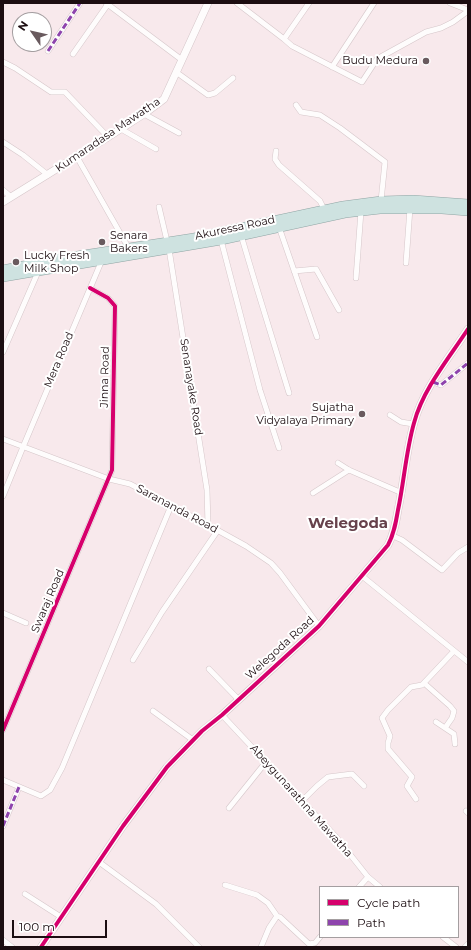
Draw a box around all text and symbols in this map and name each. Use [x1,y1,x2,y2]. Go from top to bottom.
north arrow [12,12,52,52]
text: N [15,18,31,33]
place label: Budu Medura [342,54,418,68]
marker: Budu Medura [421,56,431,66]
street label: Kumaradasa Mawatha [53,95,163,175]
street label: Akuressa Road [194,213,276,243]
place label: Senara Bakers [110,229,148,255]
marker: Senara Bakers [97,237,107,247]
place label: Lucky Fresh Milk Shop [24,249,90,275]
marker: Lucky Fresh Milk Shop [11,257,21,267]
street label: Mera Road [41,330,77,390]
street label: Senanayake Road [177,338,205,436]
street label: Jinna Road [98,346,112,408]
place label: Sujatha Vidyalaya Primary [256,401,354,427]
marker: Sujatha Vidyalaya Primary [357,409,367,419]
street label: Sarananda Road [134,482,220,536]
district label: Welegoda [308,515,388,533]
street label: Swaraj Road [29,567,67,635]
street label: Welegoda Road [243,614,317,682]
street label: Abeygunarathna Mawatha [247,742,355,860]
legend [319,886,459,938]
text: Cycle path [357,895,420,910]
scale bar [14,912,109,938]
text: Path [357,915,386,930]
text: 100 m [19,919,55,934]

